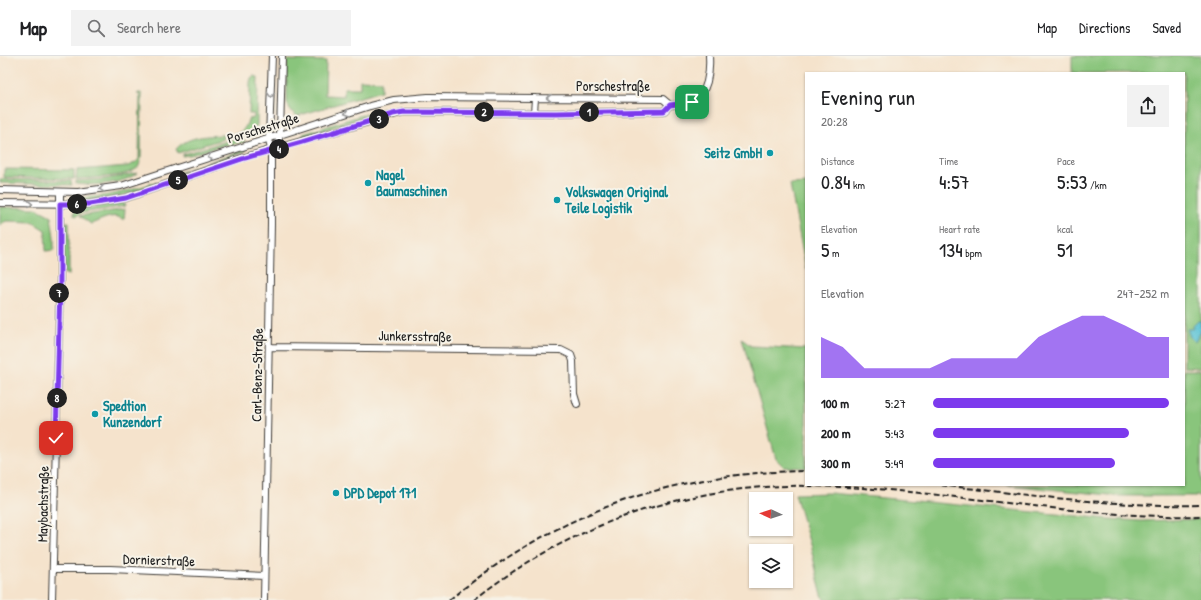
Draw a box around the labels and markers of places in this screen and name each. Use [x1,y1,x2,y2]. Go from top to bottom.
pin [675,85,709,119]
pin: 2 [474,102,494,122]
pin: 1 [579,102,599,122]
pin: 3 [369,109,389,129]
pin: 4 [269,139,289,159]
place label: Seitz GmbH [704,143,762,162]
marker: Seitz GmbH [765,148,775,158]
place label: Nagel Baumaschinen [376,165,447,200]
pin: 5 [168,170,188,190]
marker: Nagel Baumaschinen [363,178,373,188]
place label: Volkswagen Original Teile Logistik [564,182,668,219]
pin: 6 [67,194,87,214]
marker: Volkswagen Original Teile Logistik [552,195,562,205]
pin: 7 [49,283,69,303]
pin: 8 [47,388,67,408]
place label: Spedtion Kunzendorf [103,396,163,431]
marker: Spedtion Kunzendorf [90,409,100,419]
pin [39,421,73,455]
place label: DPD Depot 171 [344,483,416,504]
marker: DPD Depot 171 [331,488,341,498]

